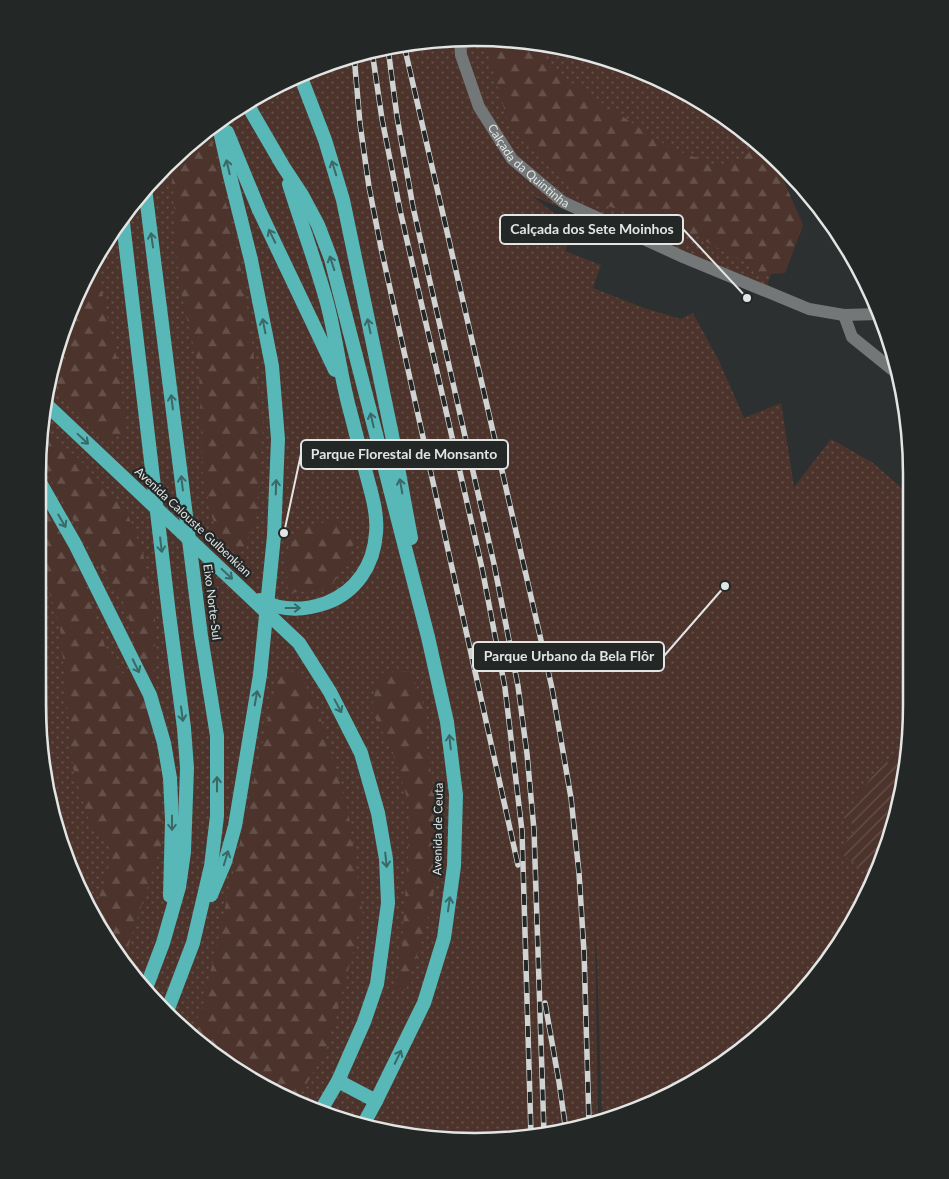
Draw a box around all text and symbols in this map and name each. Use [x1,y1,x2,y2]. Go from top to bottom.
street label: Calçada da Quintinha [485,121,572,211]
one-way arrow [223,160,232,176]
one-way arrow [328,160,338,176]
callout: Calçada dos Sete Moinhos [500,215,683,244]
text: Calçada dos Sete Moinhos [510,220,674,237]
one-way arrow [267,229,276,244]
one-way arrow [147,233,157,249]
one-way arrow [327,256,336,271]
one-way arrow [259,318,269,334]
one-way arrow [364,319,374,335]
one-way arrow [167,394,177,410]
one-way arrow [367,413,376,429]
one-way arrow [77,433,90,445]
callout: Parque Florestal de Monsanto [301,440,508,469]
text: Parque Florestal de Monsanto [311,445,497,462]
street label: Avenida Calouste Gulbenkian [132,464,255,580]
one-way arrow [177,476,187,492]
one-way arrow [396,478,406,494]
one-way arrow [271,479,280,495]
one-way arrow [58,514,68,528]
one-way arrow [156,536,166,552]
street label: Eixo Norte-Sul [200,563,225,641]
one-way arrow [221,569,234,580]
one-way arrow [285,603,301,613]
callout: Parque Urbano da Bela Flôr [473,642,664,671]
text: Parque Urbano da Bela Flôr [484,647,655,664]
one-way arrow [132,658,141,673]
one-way arrow [252,691,262,707]
one-way arrow [333,698,343,713]
one-way arrow [177,706,187,722]
one-way arrow [445,735,455,751]
one-way arrow [212,776,222,792]
street label: Avenida de Ceuta [429,783,446,875]
one-way arrow [167,814,177,830]
one-way arrow [221,850,231,866]
one-way arrow [381,852,391,868]
one-way arrow [444,896,454,912]
one-way arrow [393,1050,403,1065]

